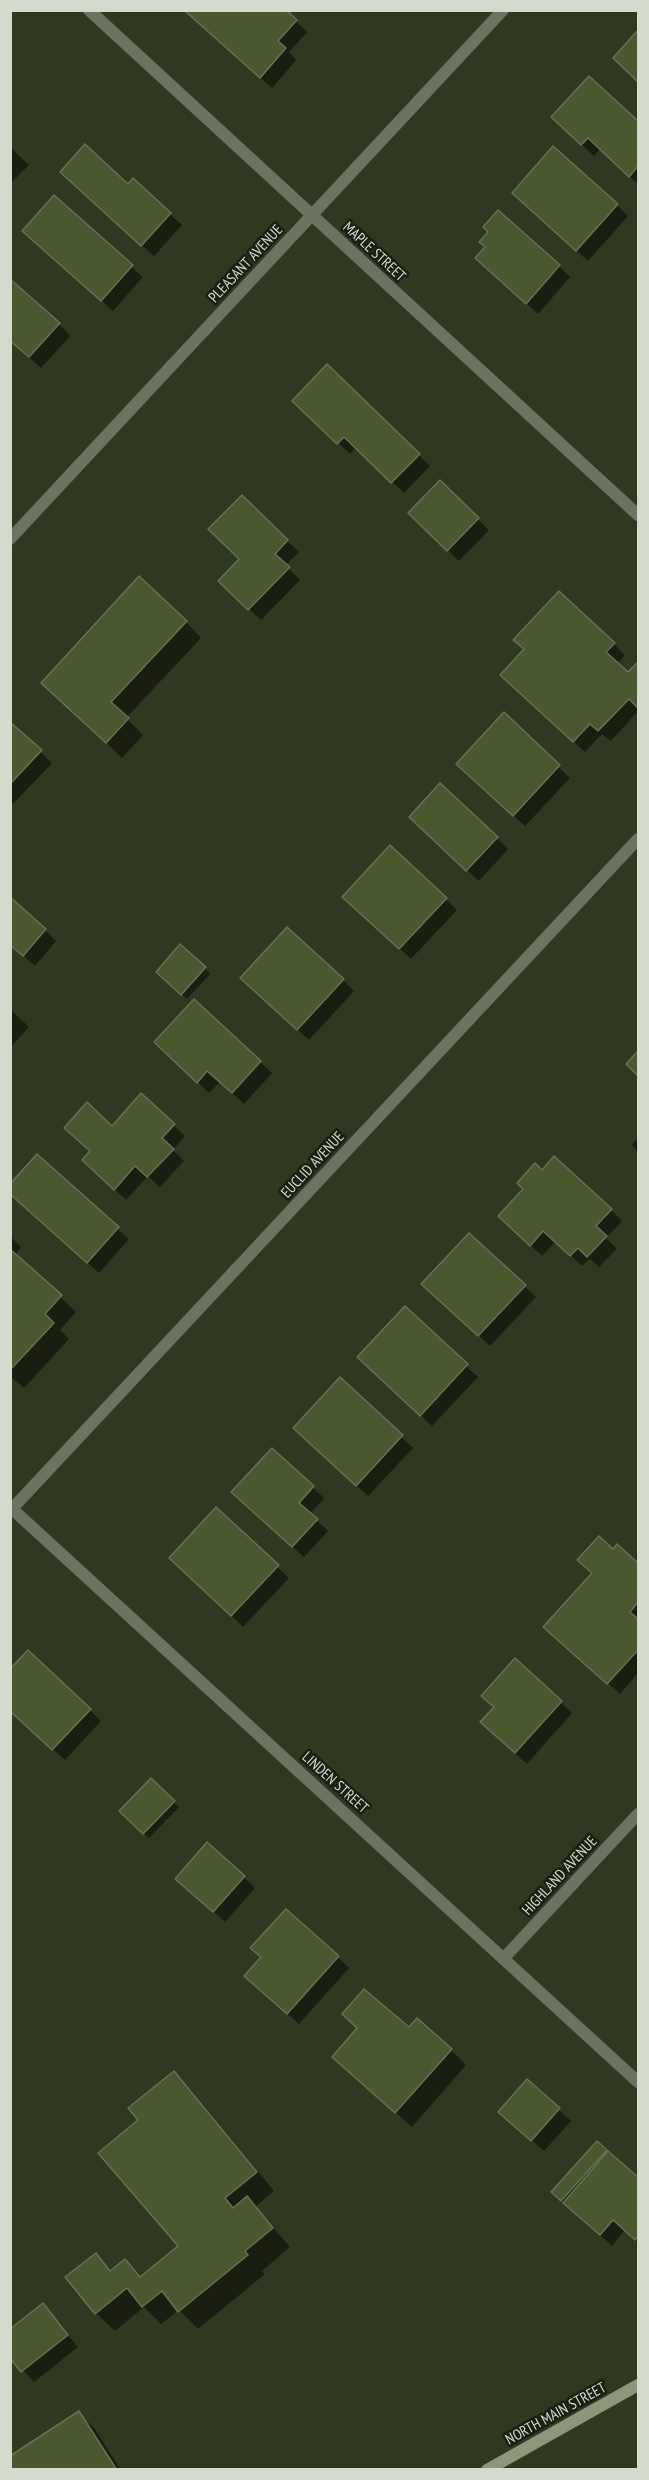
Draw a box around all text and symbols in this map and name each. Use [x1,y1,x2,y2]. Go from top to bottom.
street label: MAPLE STREET [339,218,409,286]
street label: PLEASANT AVENUE [205,221,287,307]
street label: EUCLID AVENUE [278,1128,348,1202]
street label: LINDEN STREET [298,1748,372,1818]
street label: HIGHLAND AVENUE [519,1833,601,1919]
street label: NORTH MAIN STREET [503,2379,609,2449]

